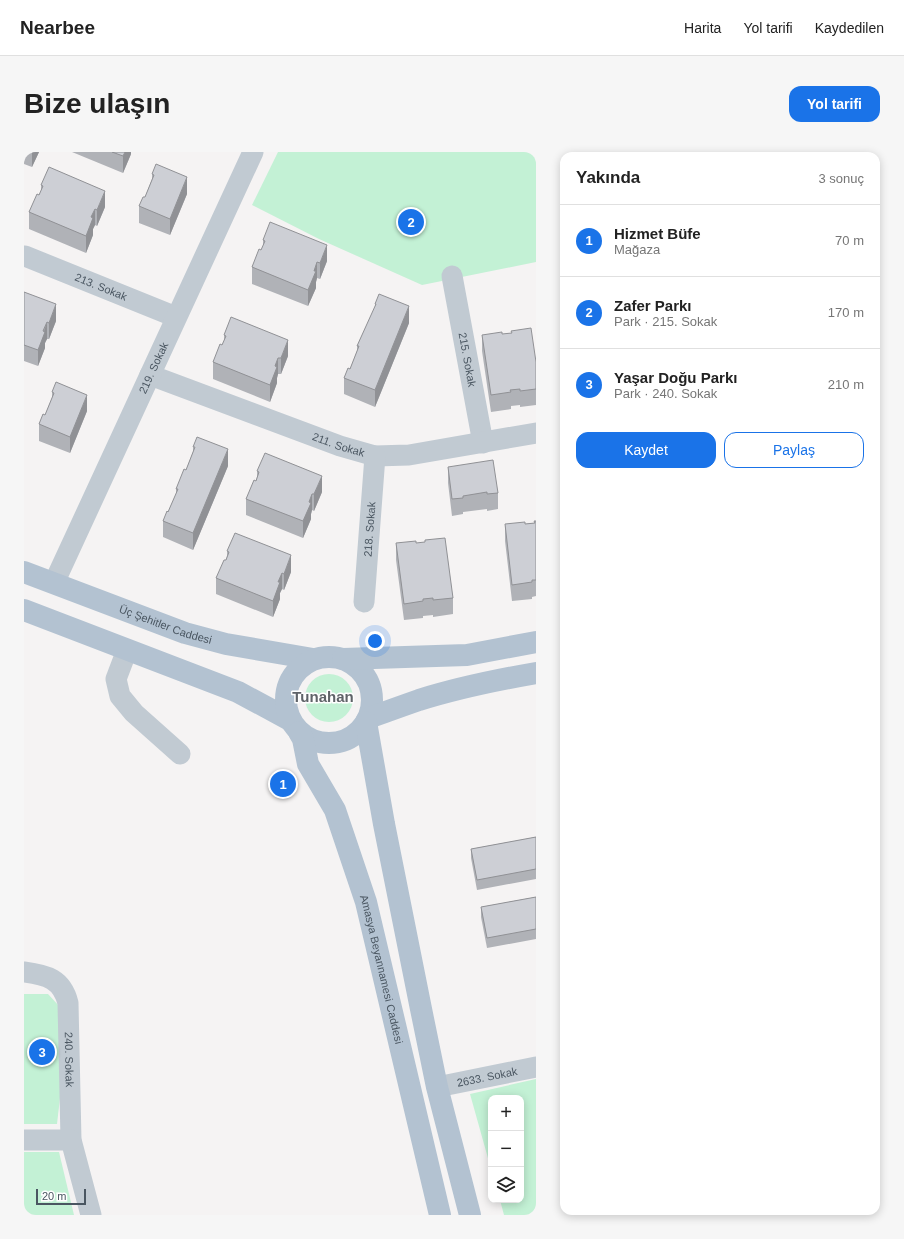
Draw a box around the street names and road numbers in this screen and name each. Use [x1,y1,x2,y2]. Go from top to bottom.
street label: 213. Sokak [73,271,129,303]
street label: 215. Sokak [457,331,479,388]
street label: 219. Sokak [136,340,171,395]
street label: 211. Sokak [311,430,366,459]
street label: 218. Sokak [361,501,378,557]
street label: Üç Şehitler Caddesi [118,603,213,646]
street label: Amasya Beyannamesi Caddesi [358,893,405,1045]
street label: 240. Sokak [63,1032,76,1088]
street label: 2633. Sokak [456,1065,519,1089]

